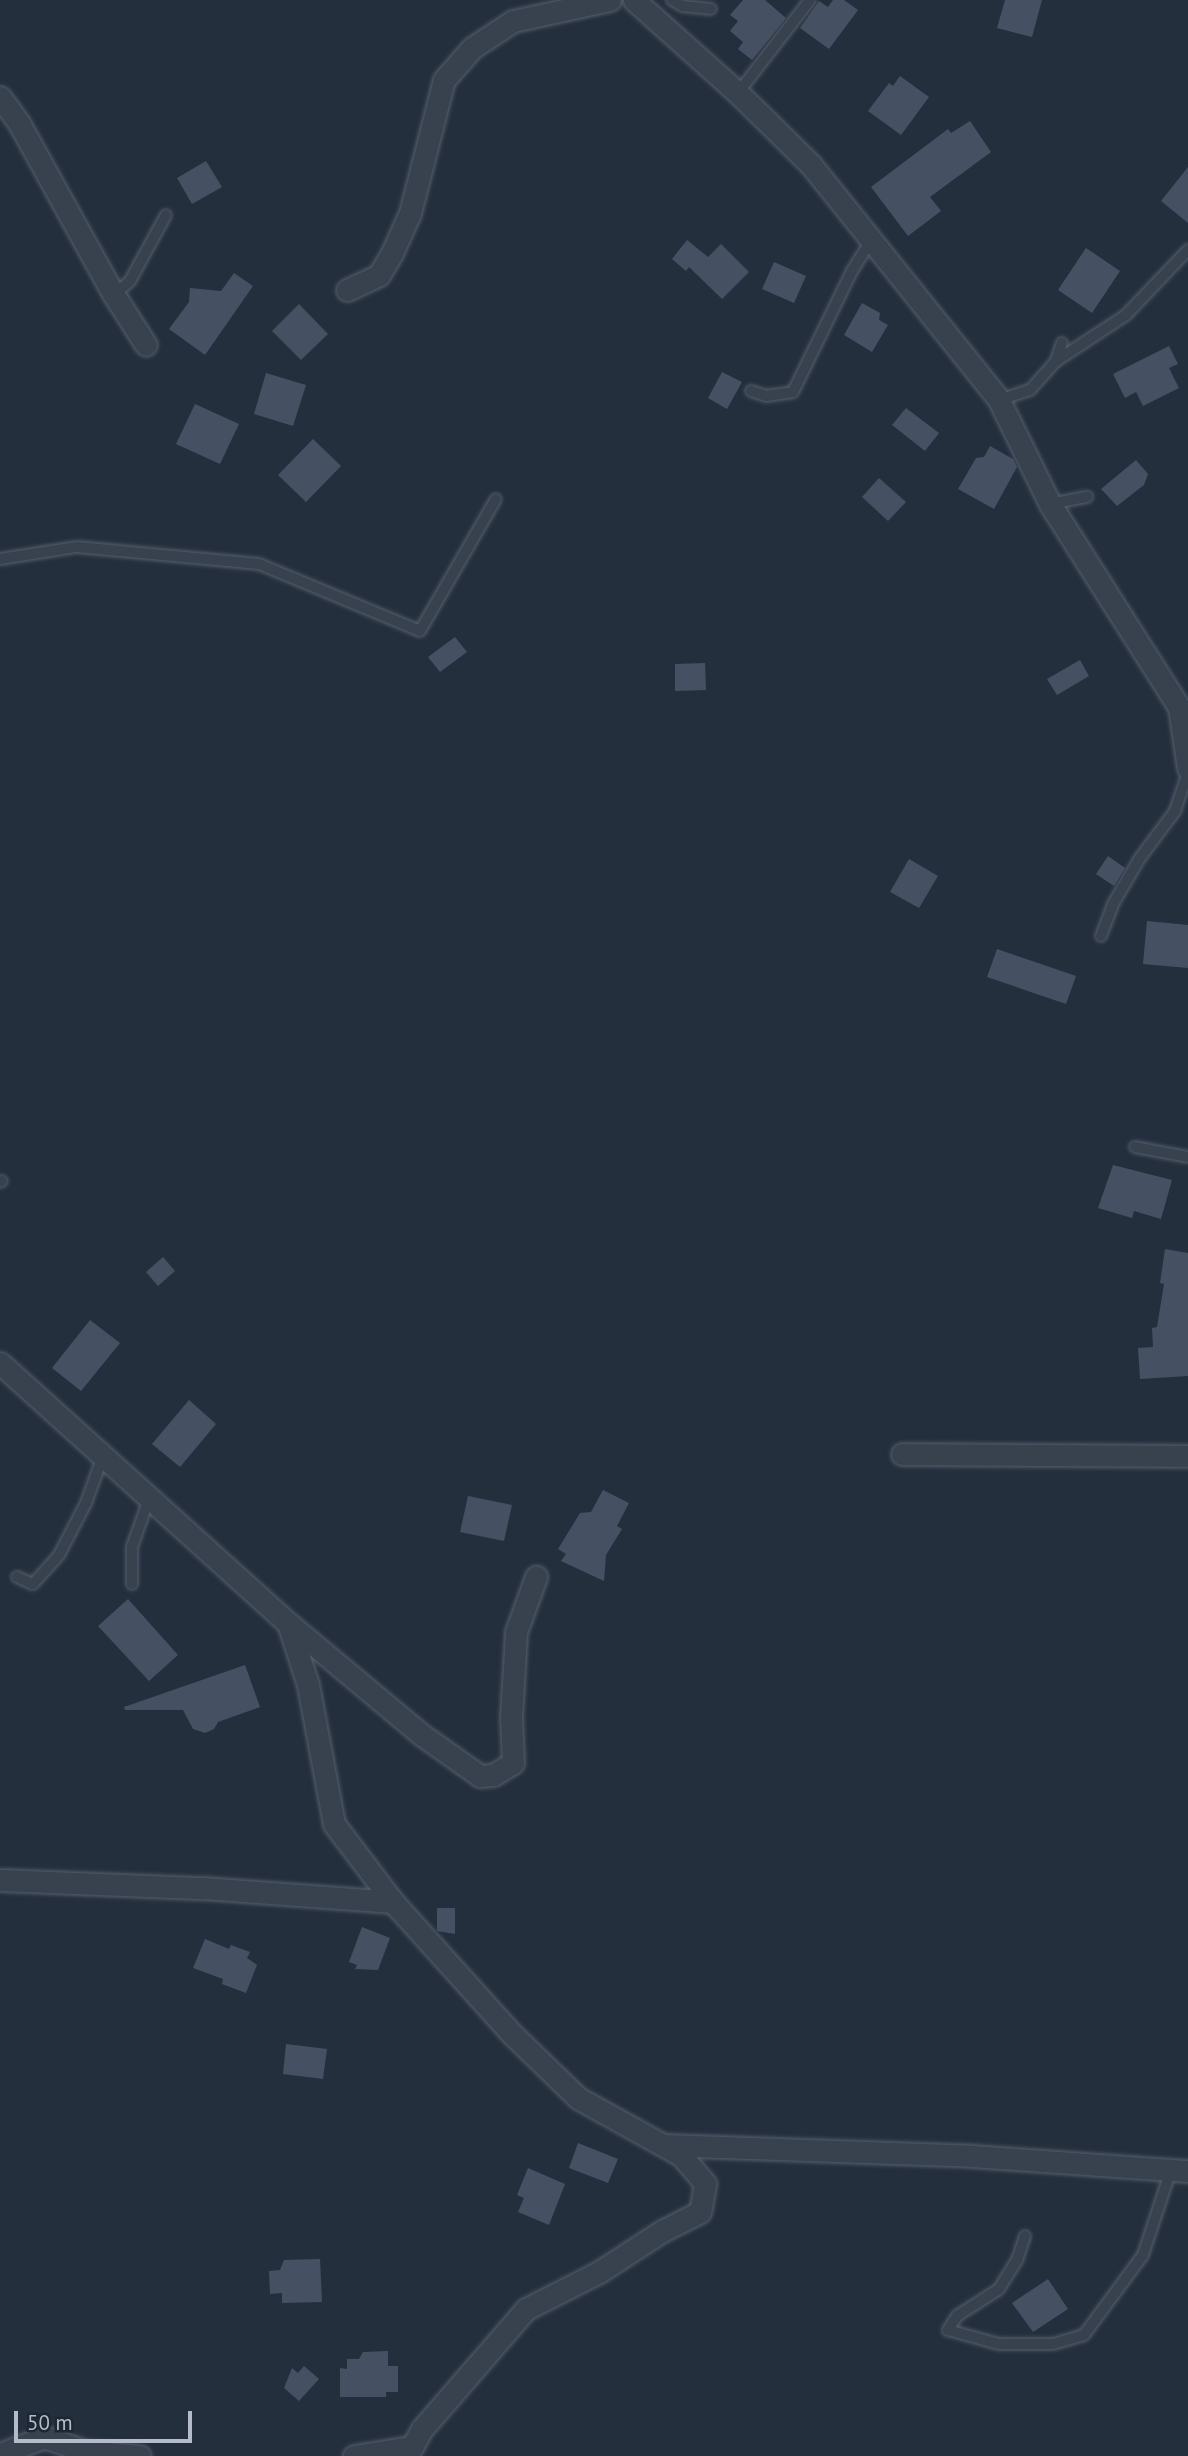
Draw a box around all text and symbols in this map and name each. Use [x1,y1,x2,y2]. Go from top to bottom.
scale bar [18,2396,196,2440]
text: 50 m [27,2409,73,2436]

